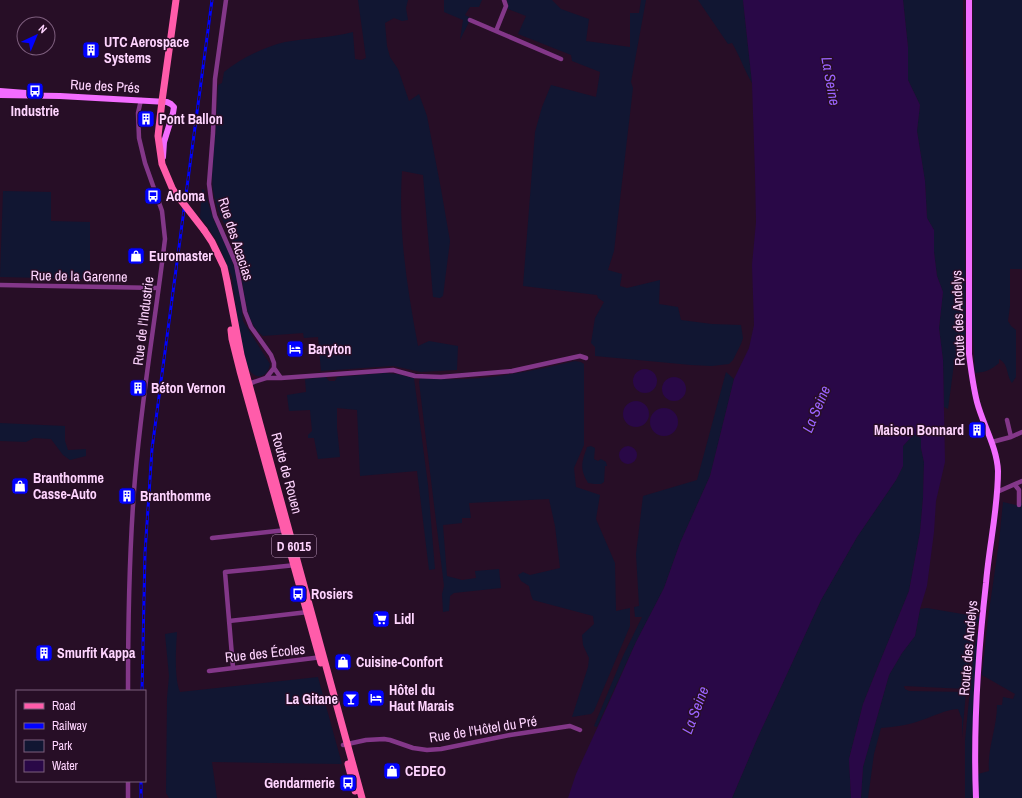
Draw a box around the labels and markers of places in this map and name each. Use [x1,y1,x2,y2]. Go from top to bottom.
place label: UTC Aerospace Systems [104,33,189,67]
building icon: UTC Aerospace Systems [81,40,101,60]
bus stop icon: Industrie [25,81,45,101]
place label: Industrie [11,102,59,120]
building icon: Pont Ballon [136,109,156,129]
place label: Pont Ballon [159,110,223,128]
bus stop icon: Adoma [143,186,163,206]
place label: Adoma [166,187,206,205]
shop icon: Euromaster [126,246,146,266]
place label: Euromaster [149,247,213,265]
hotel icon: Baryton [285,339,305,359]
place label: Baryton [308,340,351,358]
building icon: Béton Vernon [128,378,148,398]
place label: Béton Vernon [151,379,225,397]
building icon: Maison Bonnard [967,420,987,440]
place label: Maison Bonnard [874,421,964,439]
place label: Branthomme Casse-Auto [33,469,104,503]
shop icon: Branthomme Casse-Auto [10,476,30,496]
building icon: Branthomme [117,486,137,506]
place label: Branthomme [140,487,211,505]
bus stop icon: Rosiers [288,584,308,604]
place label: Rosiers [311,585,353,603]
supermarket icon: Lidl [371,609,391,629]
place label: Lidl [394,610,414,628]
building icon: Smurfit Kappa [34,643,54,663]
place label: Smurfit Kappa [57,644,136,662]
shop icon: Cuisine-Confort [333,652,353,672]
place label: Cuisine-Confort [356,653,443,671]
place label: Hôtel du Haut Marais [389,681,454,715]
hotel icon: Hôtel du Haut Marais [366,688,386,708]
bar icon: La Gitane [341,689,361,709]
place label: La Gitane [286,690,338,708]
shop icon: CEDEO [382,761,402,781]
place label: CEDEO [405,762,446,780]
bus stop icon: Gendarmerie [338,773,358,793]
place label: Gendarmerie [264,774,335,792]

